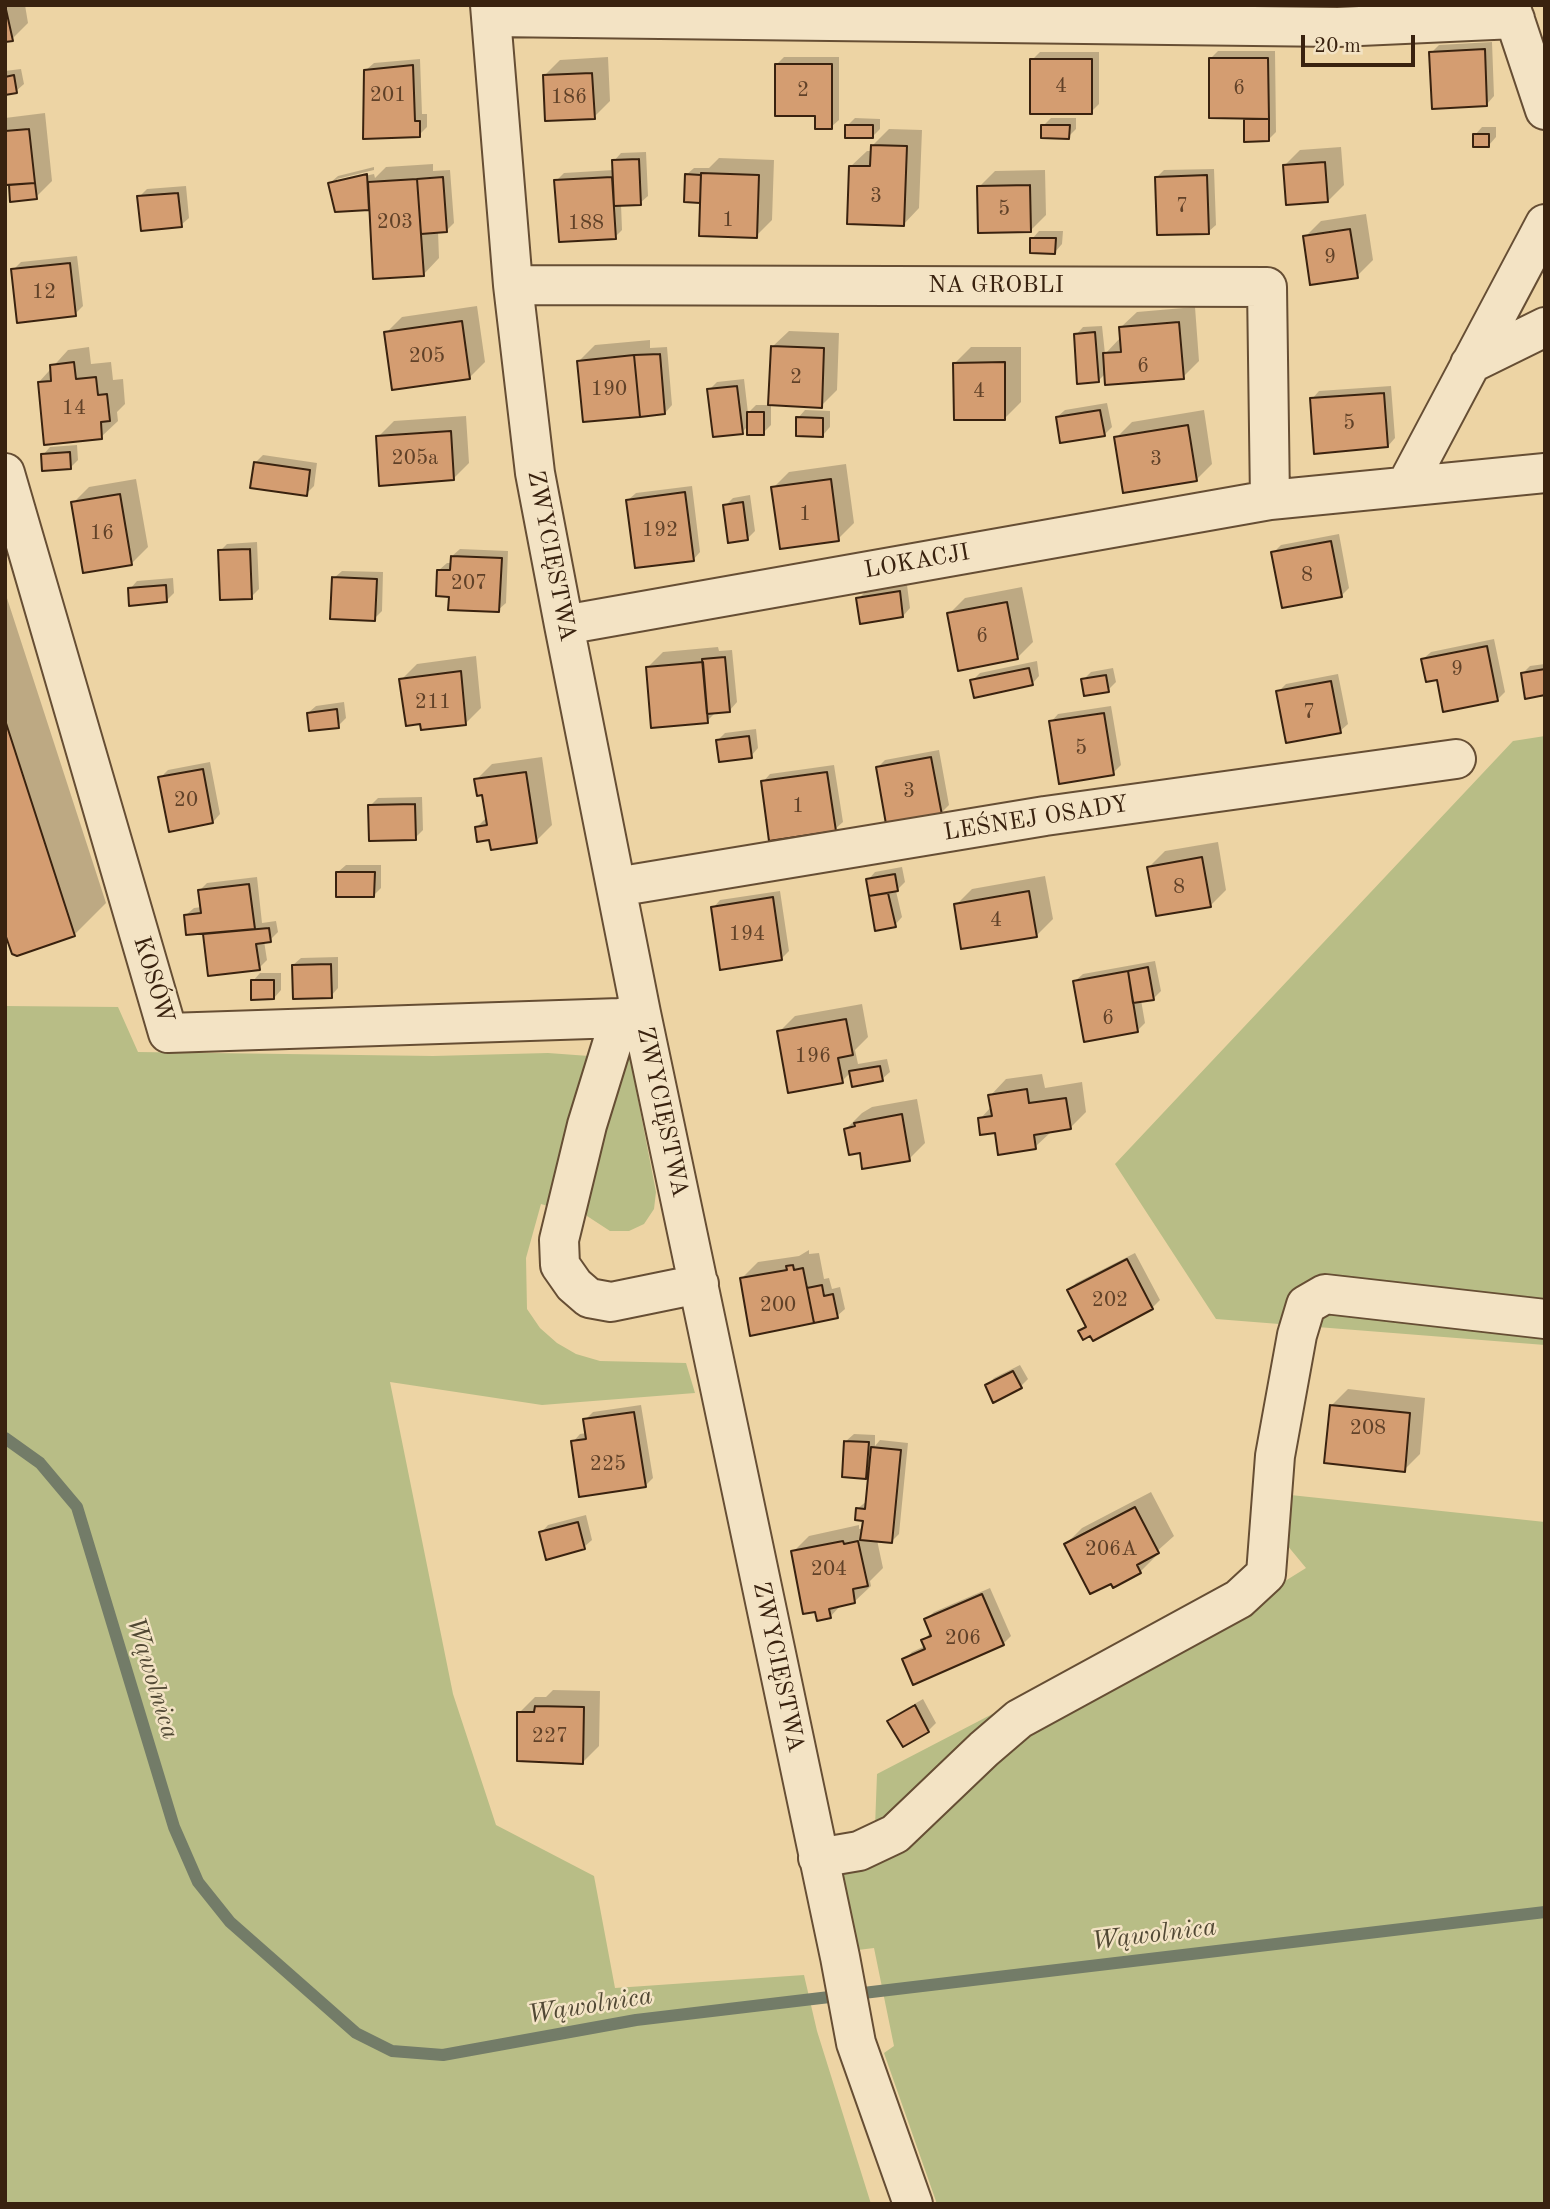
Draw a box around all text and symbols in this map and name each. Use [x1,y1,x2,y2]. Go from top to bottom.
scale bar [1305,21,1419,65]
text: 20 m [1314,36,1361,57]
house number: 4 [1055,73,1067,99]
house number: 6 [1233,75,1245,101]
house number: 2 [797,77,809,103]
house number: 201 [370,82,406,108]
house number: 186 [551,84,587,110]
house number: 3 [870,183,882,209]
house number: 7 [1176,193,1188,219]
house number: 5 [998,196,1010,222]
house number: 1 [722,207,734,233]
house number: 203 [377,209,413,235]
house number: 188 [568,210,604,236]
house number: 9 [1324,244,1336,270]
street label: NA GROBLI [928,272,1064,300]
house number: 12 [32,279,56,305]
house number: 205 [409,343,445,369]
house number: 6 [1137,353,1149,379]
house number: 2 [790,364,802,390]
house number: 190 [591,376,627,402]
house number: 4 [973,378,985,404]
house number: 14 [62,395,86,421]
house number: 5 [1343,410,1355,436]
house number: 205a [392,445,438,471]
house number: 3 [1150,446,1162,472]
street label: ZWYCIĘSTWA [520,468,582,644]
house number: 1 [799,501,811,527]
house number: 192 [642,517,678,543]
house number: 16 [90,520,114,546]
street label: LOKACJI [862,539,972,585]
house number: 8 [1301,562,1313,588]
house number: 207 [451,570,487,596]
house number: 6 [976,623,988,649]
house number: 9 [1451,656,1463,682]
house number: 211 [415,689,451,715]
house number: 7 [1303,699,1315,725]
house number: 5 [1075,735,1087,761]
house number: 3 [903,778,915,804]
house number: 20 [174,787,198,813]
street label: LEŚNEJ OSADY [942,790,1130,848]
house number: 1 [792,793,804,819]
house number: 8 [1173,874,1185,900]
house number: 4 [990,907,1002,933]
house number: 194 [729,921,765,947]
street label: KOSÓW [126,933,180,1027]
house number: 6 [1102,1005,1114,1031]
street label: ZWYCIĘSTWA [630,1024,694,1200]
house number: 196 [795,1043,831,1069]
house number: 202 [1092,1287,1128,1313]
house number: 200 [760,1292,796,1318]
house number: 208 [1350,1415,1386,1441]
house number: 225 [590,1451,626,1477]
house number: 206A [1085,1536,1137,1562]
house number: 204 [811,1556,847,1582]
street label: ZWYCIĘSTWA [746,1579,810,1755]
water label: Wąwolnica [119,1613,185,1743]
house number: 206 [945,1625,981,1651]
house number: 227 [532,1723,568,1749]
water label: Wąwolnica [1089,1912,1219,1958]
water label: Wąwolnica [525,1981,655,2031]

